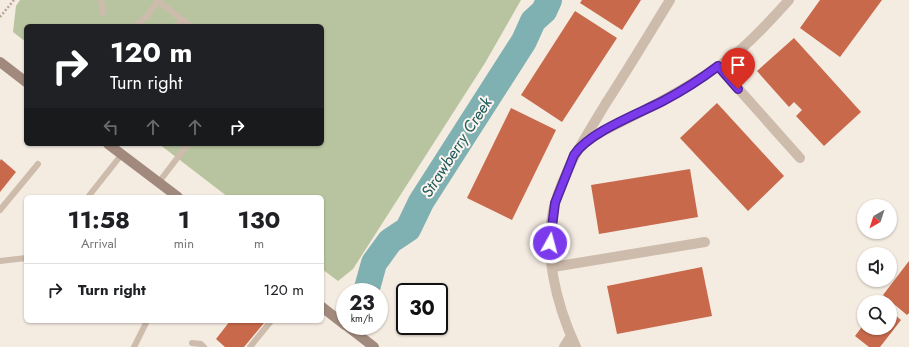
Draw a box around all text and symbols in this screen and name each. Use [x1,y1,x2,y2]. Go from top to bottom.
text: 120 m [110,32,193,73]
icon: right [44,40,96,92]
pin [721,48,755,89]
icon: arrive [727,54,749,76]
text: Turn right [110,70,182,96]
water label: Strawberry Creek [415,92,498,202]
icon: left [100,116,122,138]
icon: ahead [142,116,164,138]
icon: ahead [184,116,206,138]
icon: right [226,116,248,138]
north arrow [857,199,897,239]
map controls [857,199,897,335]
text: 11:58 [67,202,130,237]
text: 1 [178,202,190,237]
text: 130 [237,202,280,237]
position arrow [529,222,571,264]
text: Arrival [81,234,117,253]
text: min [174,234,194,253]
text: m [254,234,264,253]
button: sound [857,247,897,287]
icon: right [44,279,66,301]
text: Turn right [78,279,146,301]
text: 120 m [264,279,304,301]
speed limit sign: 30 [396,283,448,335]
text: 23 [349,289,375,318]
button: search [857,295,897,335]
text: km/h [351,311,373,326]

